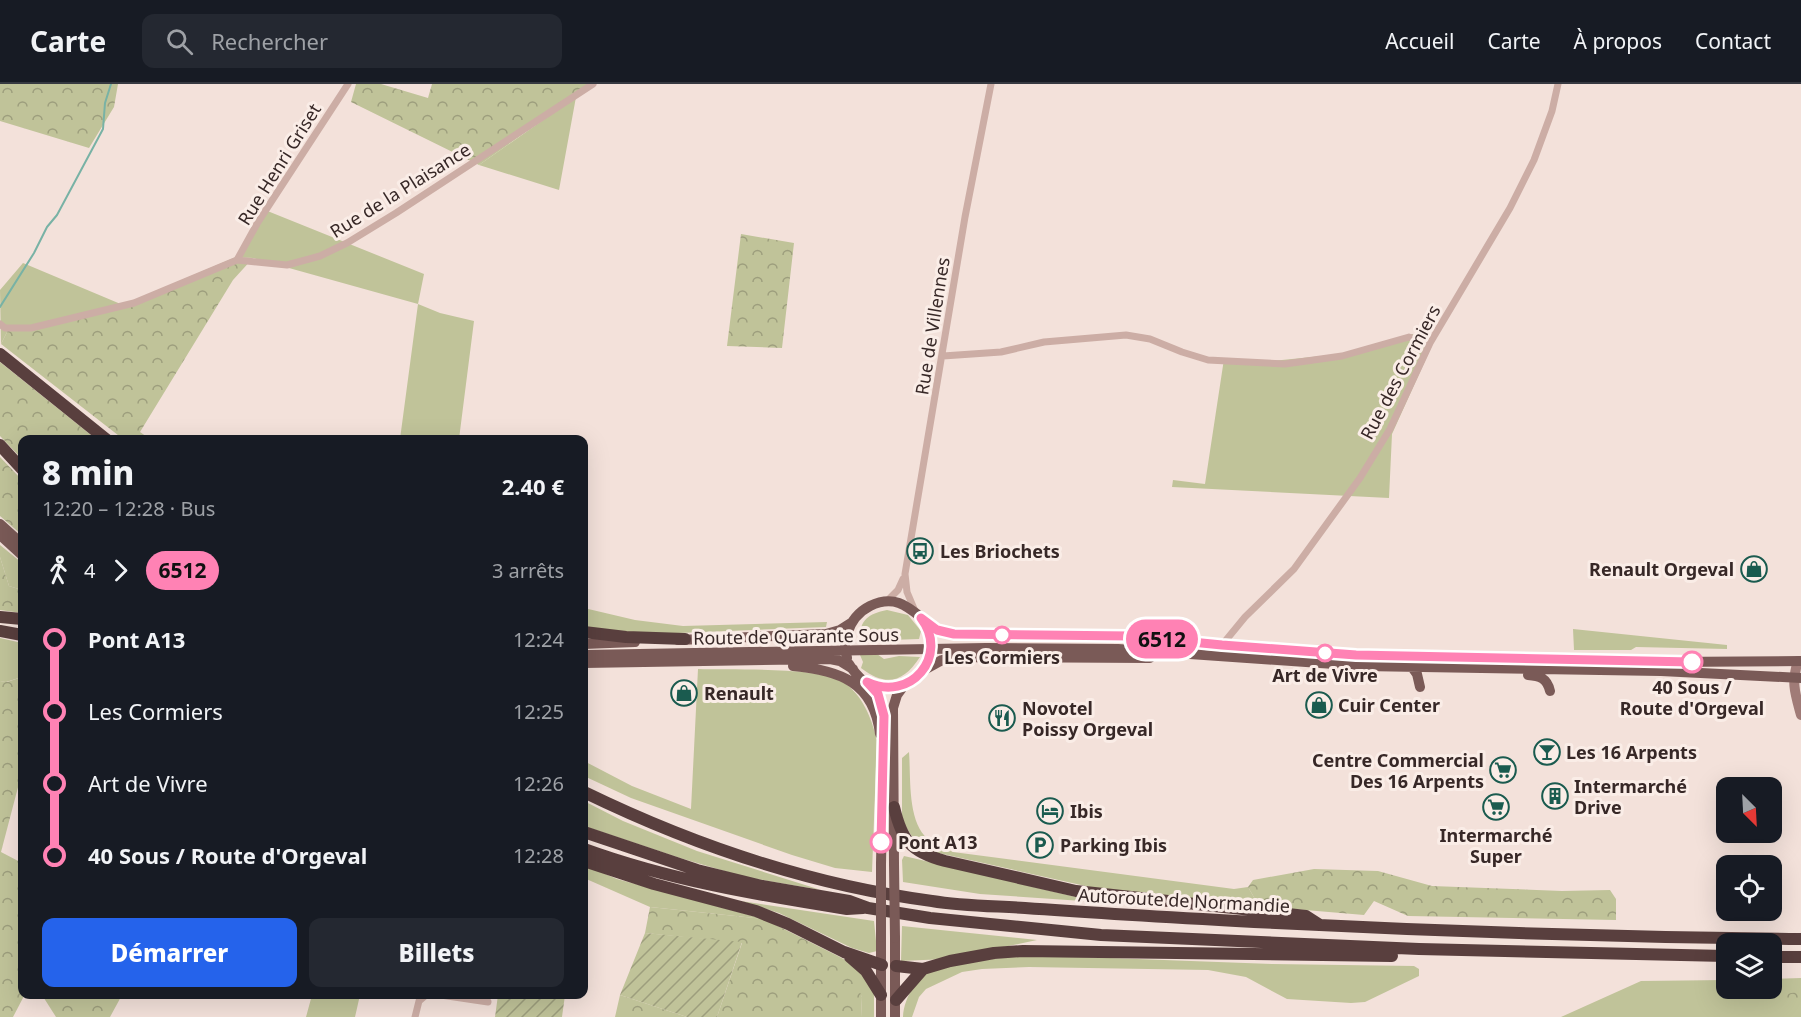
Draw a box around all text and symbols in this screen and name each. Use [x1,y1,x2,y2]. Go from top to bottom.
search box [142,14,562,68]
text: Carte [30,22,106,60]
icon: search [163,25,196,58]
text: Rechercher [211,26,328,56]
text: Accueil [1385,27,1454,55]
text: Carte [1487,27,1541,55]
text: À propos [1574,27,1662,55]
text: Contact [1695,27,1771,55]
street label: Rue Henri Griset [232,98,326,229]
street label: Rue de la Plaisance [325,137,475,243]
street label: Rue de Villennes [909,255,955,397]
street label: Rue des Cormiers [1354,301,1446,443]
text: 8 min [42,450,134,495]
text: 2.40 € [502,471,564,501]
text: 12:20 – 12:28 · Bus [42,495,215,522]
bus stop icon: Les Briochets [905,536,935,566]
place label: Les Briochets [940,539,1060,563]
icon: walk [42,554,75,587]
icon: forward [104,554,137,587]
shop icon: Renault Orgeval [1739,554,1769,584]
text: 6512 [158,556,207,584]
text: 4 [84,557,95,584]
text: 3 arrêts [492,557,564,584]
place label: Renault Orgeval [1589,557,1734,581]
line badge: 6512 [1120,620,1204,658]
street label: Route de Quarante Sous [693,622,899,650]
text: Pont A13 [88,624,185,654]
text: 6512 [1138,625,1186,653]
text: 12:24 [513,626,564,653]
marker: Les Cormiers [993,626,1011,644]
marker: Art de Vivre [1316,644,1334,662]
place label: Les Cormiers [944,645,1060,669]
marker: 40 Sous / Route d'Orgeval [1681,651,1703,673]
place label: Art de Vivre [1272,663,1378,687]
place label: 40 Sous / Route d'Orgeval [1620,675,1764,720]
shop icon: Renault [669,678,699,708]
place label: Renault [704,681,774,705]
shop icon: Cuir Center [1304,690,1334,720]
place label: Cuir Center [1338,693,1440,717]
text: Les Cormiers [88,696,223,726]
place label: Novotel Poissy Orgeval [1022,696,1153,741]
text: 12:25 [513,698,564,725]
restaurant icon: Novotel Poissy Orgeval [987,703,1017,733]
bar icon: Les 16 Arpents [1532,737,1562,767]
place label: Les 16 Arpents [1566,740,1697,764]
place label: Centre Commercial Des 16 Arpents [1312,748,1484,793]
supermarket icon: Centre Commercial Des 16 Arpents [1488,755,1518,785]
text: Art de Vivre [88,768,208,798]
text: 12:26 [513,770,564,797]
place label: Intermarché Drive [1574,774,1687,819]
north arrow [1716,777,1782,843]
map controls [1716,777,1782,999]
building icon: Intermarché Drive [1540,781,1570,811]
supermarket icon: Intermarché Super [1481,792,1511,822]
hotel icon: Ibis [1035,796,1065,826]
place label: Ibis [1070,799,1103,823]
place label: Intermarché Super [1439,823,1553,868]
place label: Pont A13 [898,830,978,854]
parking icon: Parking Ibis [1025,830,1055,860]
marker: Pont A13 [870,831,892,853]
place label: Parking Ibis [1060,833,1167,857]
text: 40 Sous / Route d'Orgeval [88,840,367,870]
text: 12:28 [513,842,564,869]
button: locate [1716,855,1782,921]
street label: Autoroute de Normandie [1077,882,1291,918]
button: Démarrer [42,918,297,987]
button: Billets [309,918,564,987]
button: layers [1716,933,1782,999]

